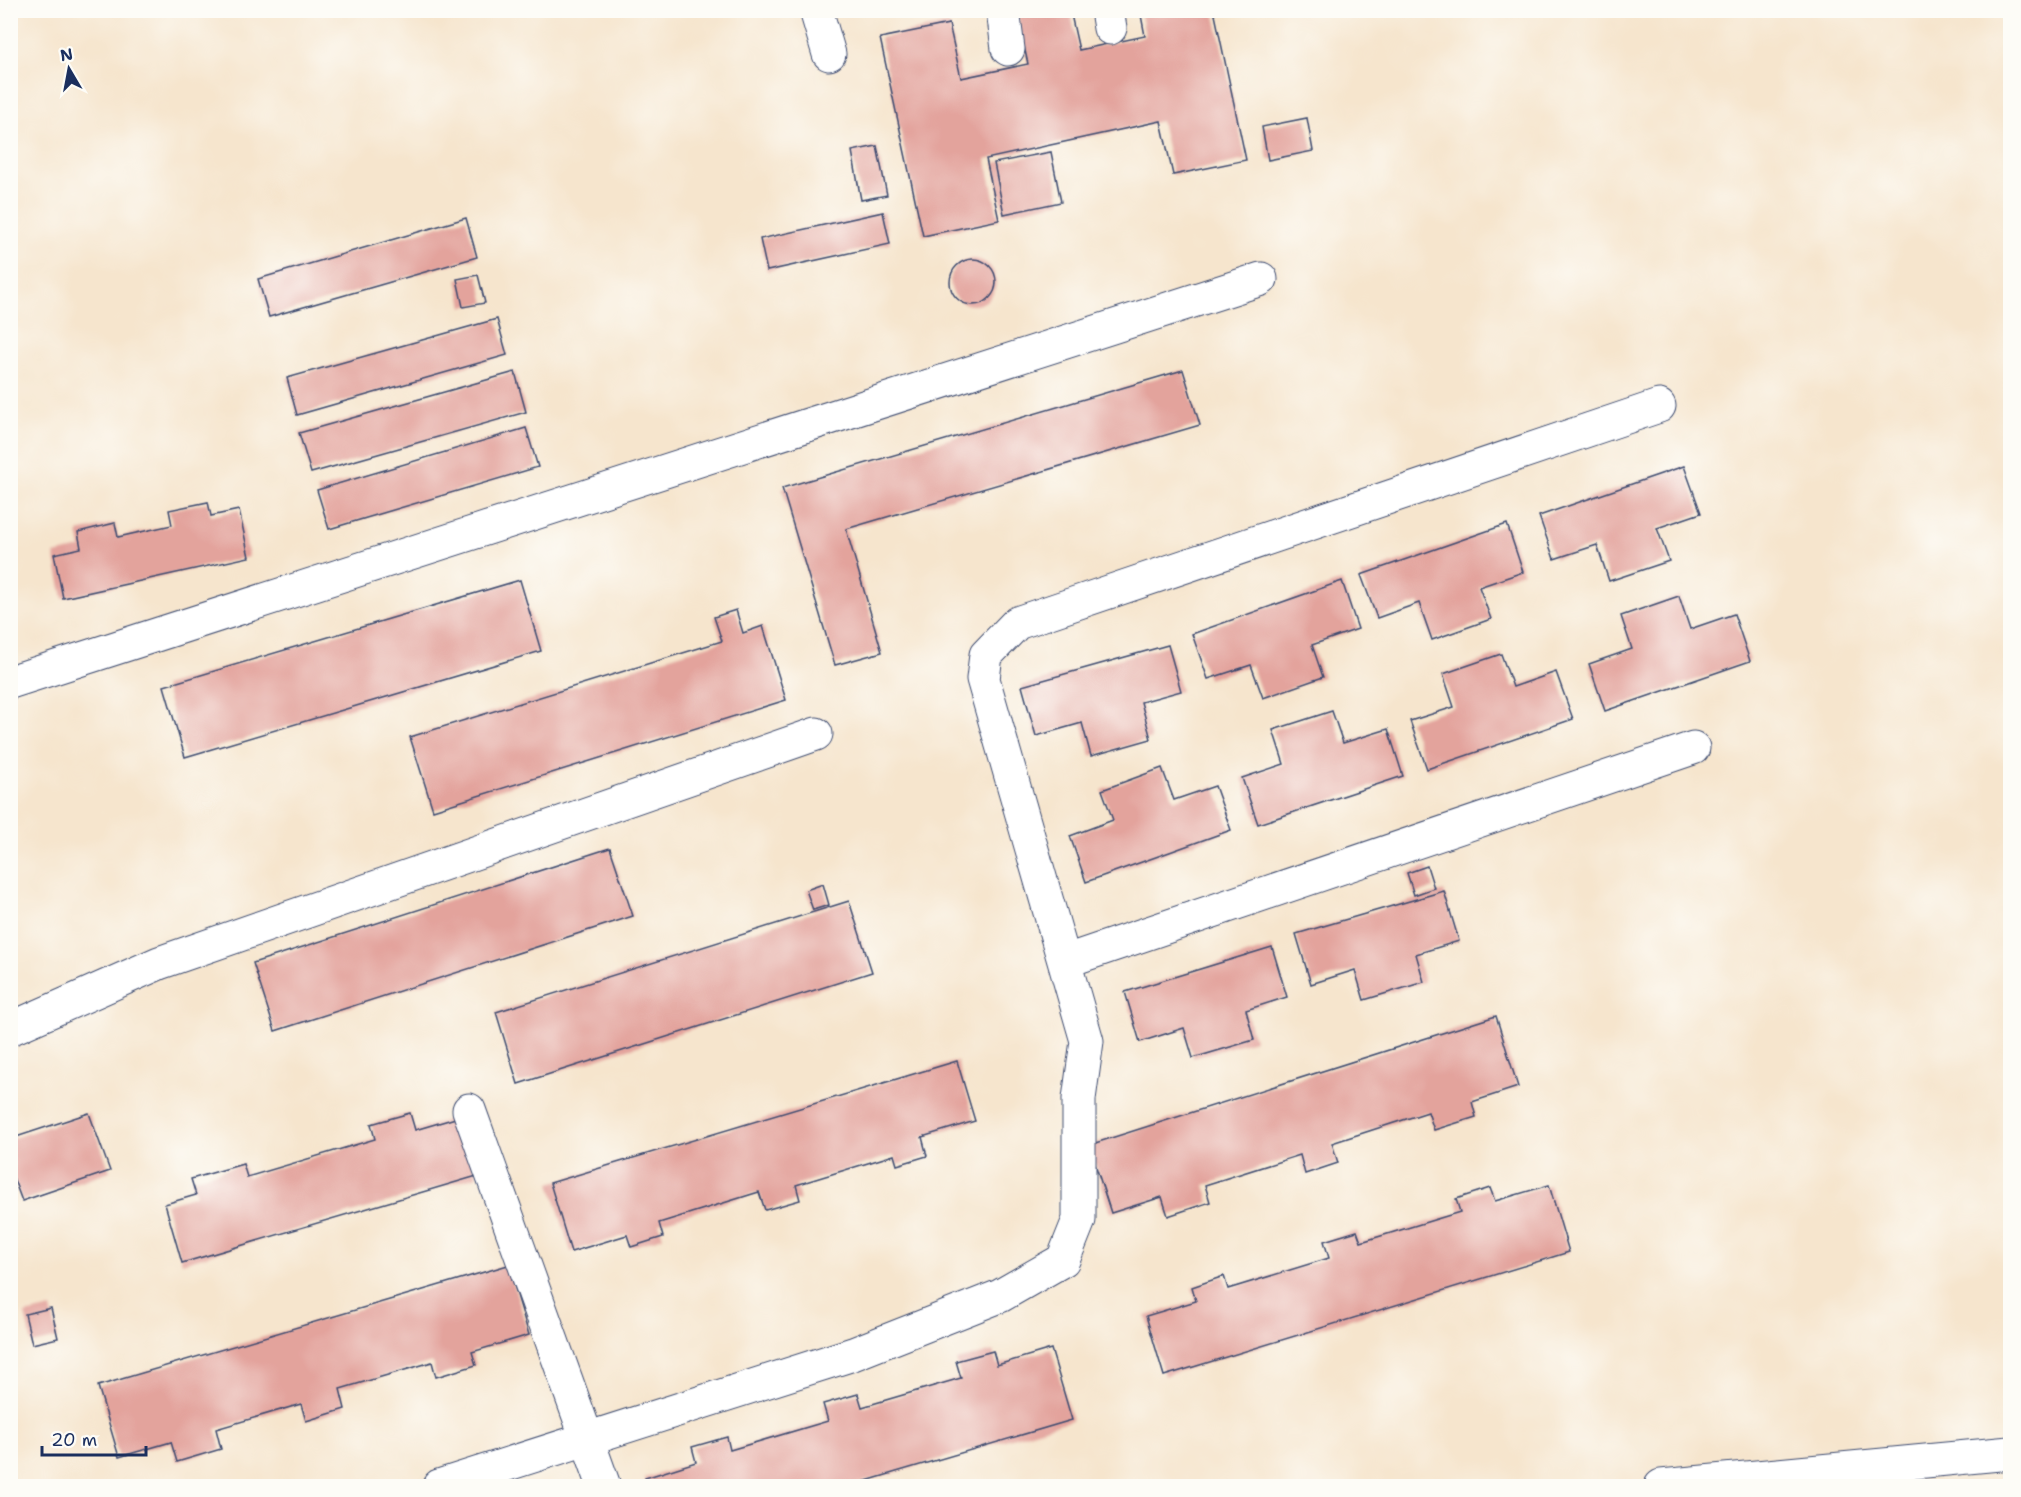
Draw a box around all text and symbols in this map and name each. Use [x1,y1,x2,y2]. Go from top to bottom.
north arrow [39,39,99,99]
text: N [58,43,75,66]
scale bar [42,1419,146,1457]
text: 20 m [51,1428,97,1452]

